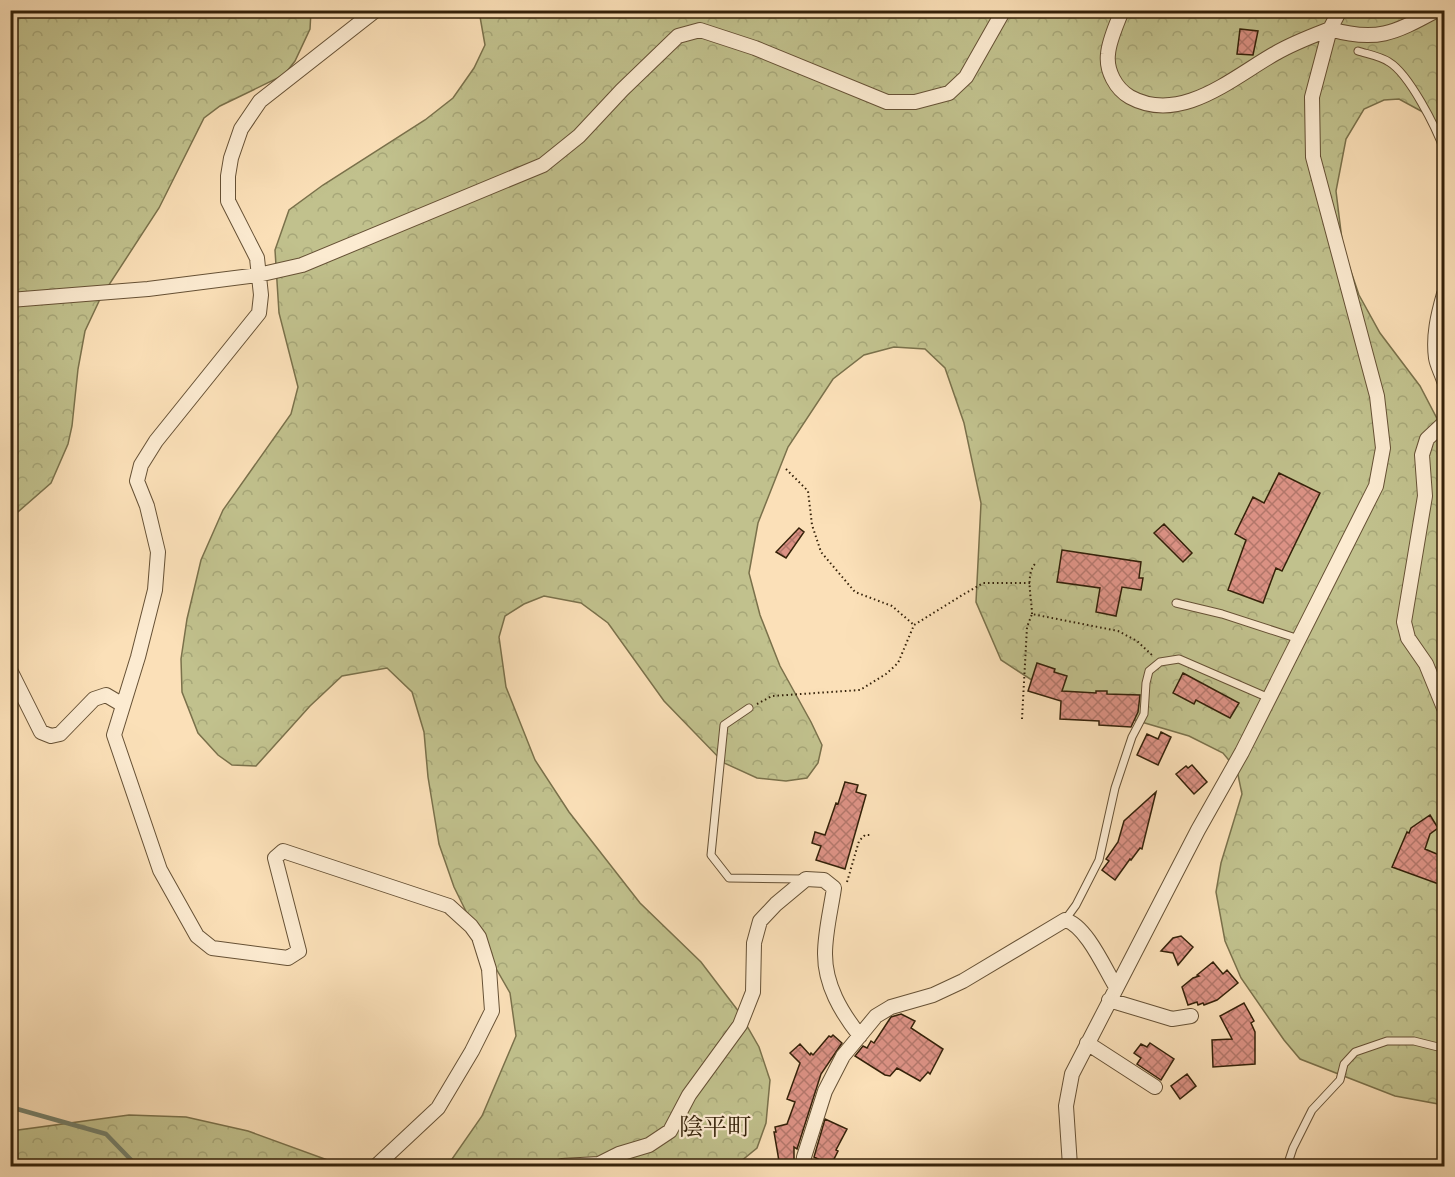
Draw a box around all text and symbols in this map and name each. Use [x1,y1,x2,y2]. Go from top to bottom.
district label: 陰平町 [679,1113,751,1143]

